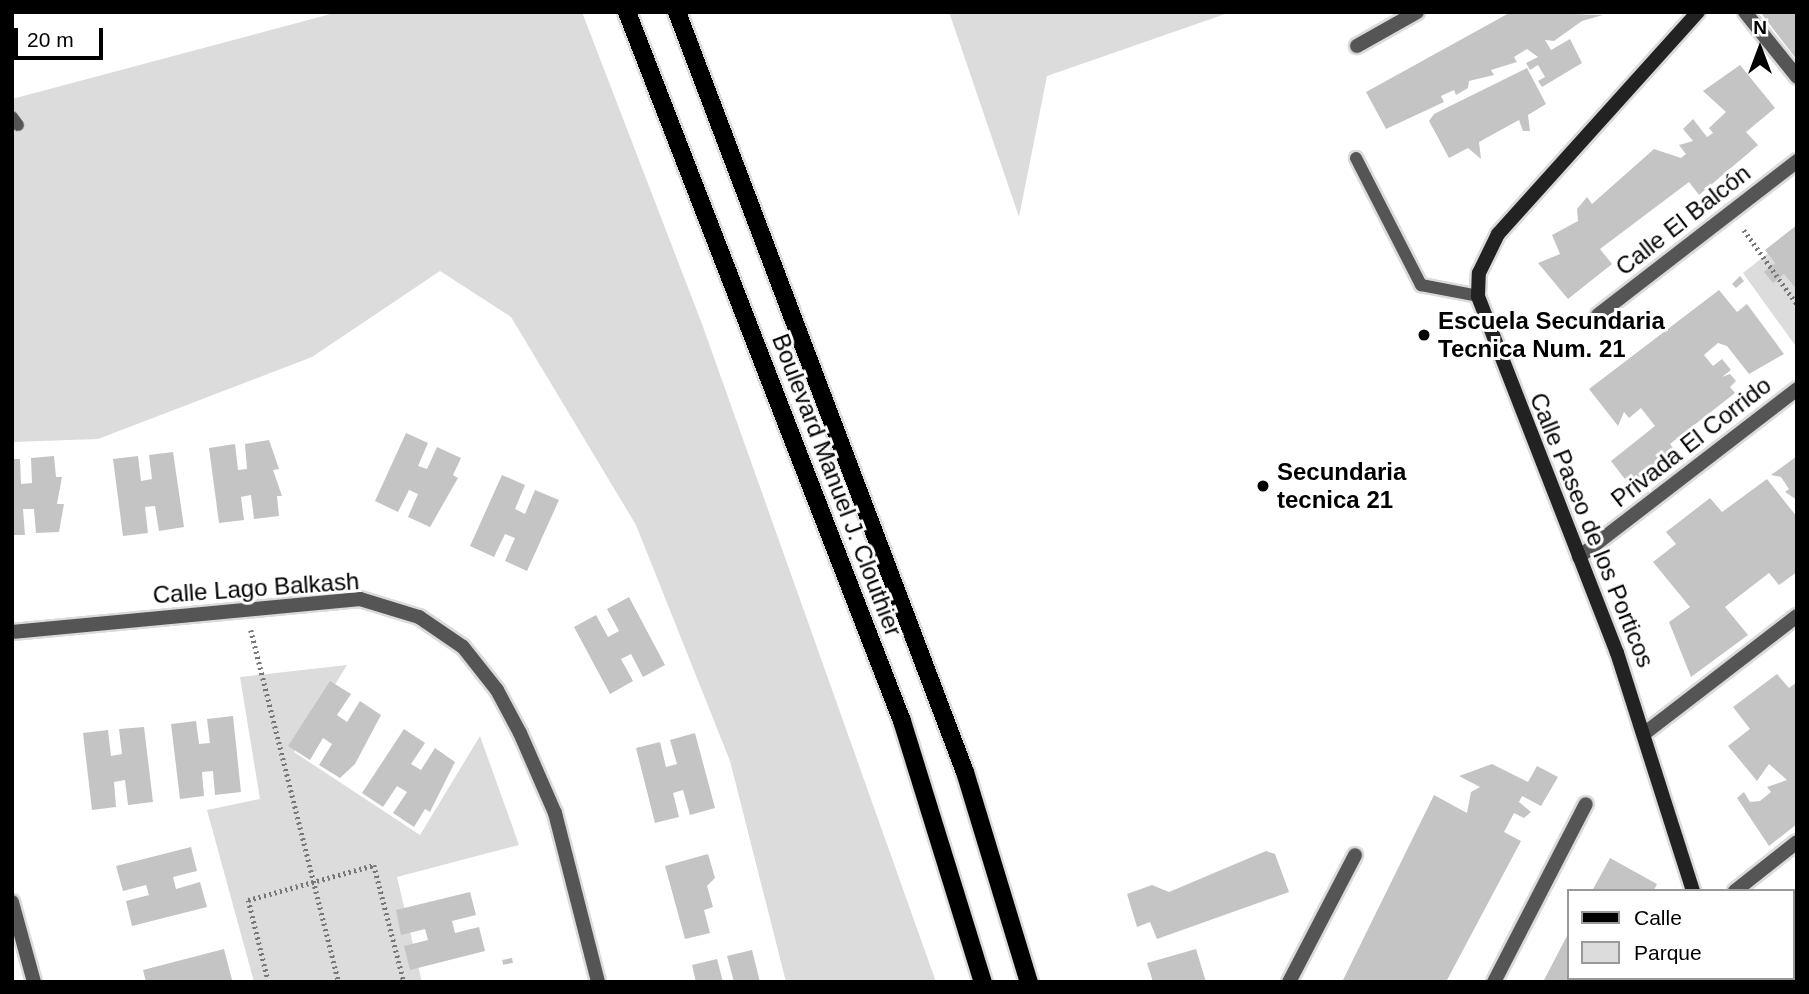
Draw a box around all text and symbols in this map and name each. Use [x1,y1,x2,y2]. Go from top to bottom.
scale bar [18,14,107,58]
north arrow [1725,14,1795,84]
text: N [1753,17,1767,38]
text: 20 m [27,28,74,51]
street label: Calle El Balcón [1610,159,1756,281]
place label: Escuela Secundaria Tecnica Num. 21 [1438,307,1665,363]
marker: Escuela Secundaria Tecnica Num. 21 [1416,327,1432,343]
street label: Boulevard Manuel J. Clouthier [766,330,908,640]
street label: Privada El Corrido [1605,371,1777,513]
street label: Calle Paseo de los Porticos [1524,389,1660,671]
place label: Secundaria tecnica 21 [1277,458,1406,514]
marker: Secundaria tecnica 21 [1255,478,1271,494]
street label: Calle Lago Balkash [152,566,360,610]
legend [1568,889,1795,980]
text: Calle [1634,906,1682,929]
text: Parque [1634,941,1702,964]

